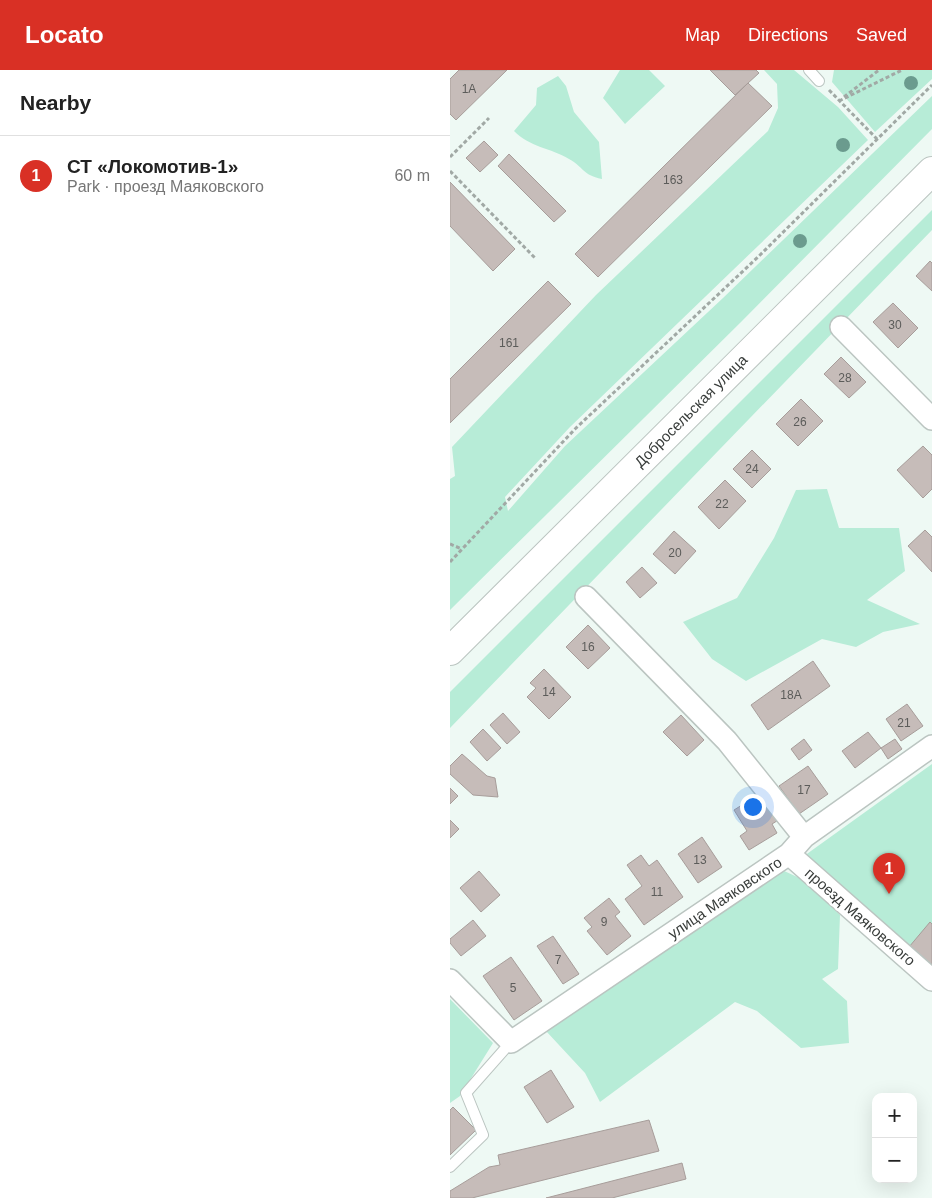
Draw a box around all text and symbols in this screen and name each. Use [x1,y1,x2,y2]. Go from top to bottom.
text: Locato [25,21,104,48]
text: Map [685,25,720,45]
text: Directions [748,25,828,45]
text: Saved [856,25,907,45]
house number: 1А [462,82,476,96]
text: Nearby [20,91,91,114]
text: СТ «Локомотив-1» [67,156,238,177]
text: 1 [32,167,40,184]
text: 60 m [394,167,430,184]
house number: 163 [663,173,683,187]
text: Park · проезд Маяковского [67,178,264,195]
house number: 30 [888,318,902,332]
house number: 161 [499,336,519,350]
street label: Добросельская улица [631,350,751,470]
house number: 28 [838,371,852,385]
house number: 26 [793,415,807,429]
house number: 24 [745,462,759,476]
house number: 22 [715,497,729,511]
house number: 20 [668,546,682,560]
house number: 16 [581,640,595,654]
house number: 14 [542,685,556,699]
house number: 18А [780,688,802,702]
house number: 21 [897,716,911,730]
house number: 17 [797,783,811,797]
your location [740,794,766,820]
street label: улица Маяковского [665,853,785,942]
house number: 13 [693,853,707,867]
pin: 1 [873,853,905,894]
street label: проезд Маяковского [802,864,919,969]
house number: 11 [651,885,664,899]
house number: 9 [601,915,608,929]
house number: 7 [555,953,562,967]
house number: 5 [510,981,517,995]
map controls [872,1093,917,1183]
button: + [872,1093,917,1138]
button: − [872,1138,917,1183]

